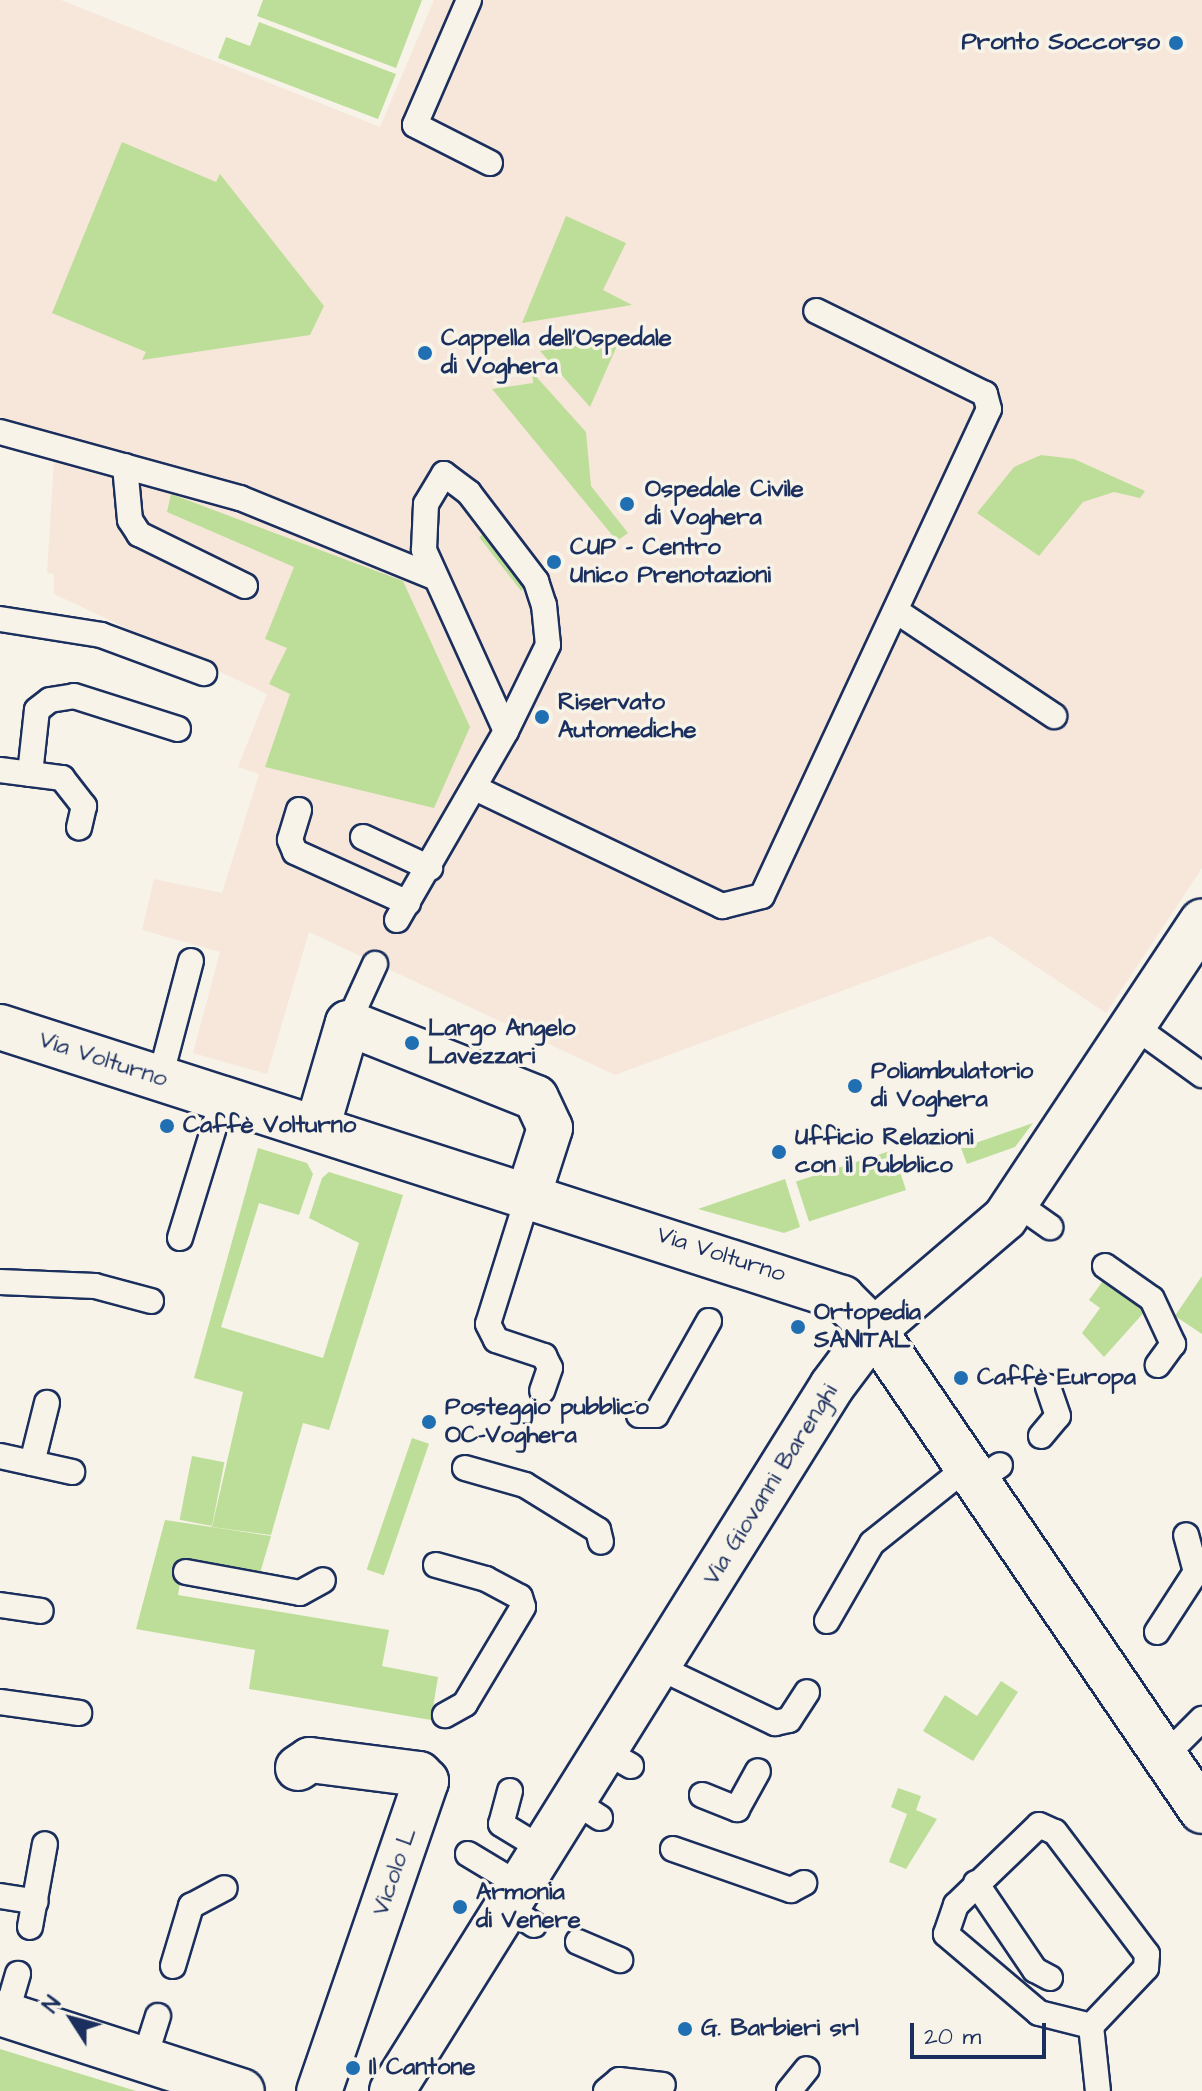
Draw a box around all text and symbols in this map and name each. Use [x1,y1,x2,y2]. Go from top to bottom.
place label: Pronto Soccorso [962,29,1160,57]
marker: Pronto Soccorso [1167,34,1185,52]
place label: Cappella dell'Ospedale di Voghera [441,325,672,381]
marker: Cappella dell'Ospedale di Voghera [416,344,434,362]
place label: Ospedale Civile di Voghera [645,476,804,532]
marker: Ospedale Civile di Voghera [616,493,638,515]
place label: CUP - Centro Unico Prenotazioni [570,534,771,590]
marker: CUP - Centro Unico Prenotazioni [545,553,563,571]
place label: Riservato Automediche [558,689,696,745]
marker: Riservato Automediche [533,708,551,726]
place label: Largo Angelo Lavezzari [428,1015,576,1071]
street label: Via Volturno [35,1026,171,1094]
marker: Largo Angelo Lavezzari [403,1034,421,1052]
place label: Poliambulatorio di Voghera [871,1058,1033,1114]
marker: Poliambulatorio di Voghera [846,1077,864,1095]
place label: Caffè Volturno [183,1112,356,1140]
marker: Caffè Volturno [158,1117,176,1135]
place label: Ufficio Relazioni con il Pubblico [795,1124,973,1180]
marker: Ufficio Relazioni con il Pubblico [770,1143,788,1161]
street label: Via Volturno [653,1221,789,1289]
place label: Ortopedia SANITAL [814,1299,921,1355]
marker: Ortopedia SANITAL [789,1318,807,1336]
place label: Caffè Europa [977,1364,1136,1392]
marker: Caffè Europa [952,1369,970,1387]
street label: Via Giovanni Barenghi [697,1379,845,1591]
place label: Posteggio pubblico OC-Voghera [445,1394,649,1450]
marker: Posteggio pubblico OC-Voghera [420,1413,438,1431]
street label: Vicolo L [367,1824,423,1920]
place label: Armonia di Venere [476,1879,581,1935]
marker: Armonia di Venere [451,1898,469,1916]
north arrow [32,1979,112,2059]
text: N [36,1990,69,2019]
scale bar [914,2007,1050,2057]
place label: G. Barbieri srl [701,2015,859,2043]
marker: G. Barbieri srl [676,2020,694,2038]
text: 20 m [924,2020,981,2054]
place label: Il Cantone [369,2054,475,2082]
marker: Il Cantone [344,2059,362,2077]

